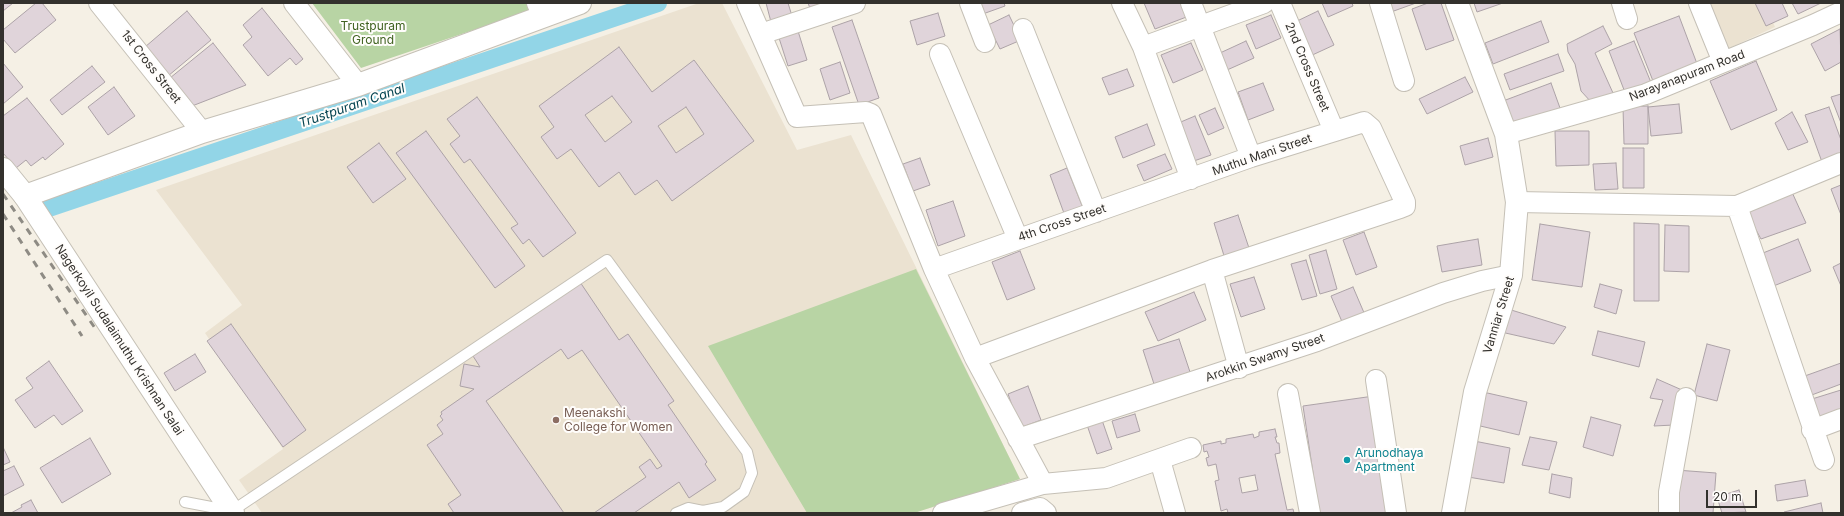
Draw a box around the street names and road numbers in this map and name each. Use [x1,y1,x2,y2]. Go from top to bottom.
street label: 2nd Cross Street [1282,20,1332,114]
street label: 1st Cross Street [118,28,184,106]
street label: Narayanapuram Road [1627,47,1747,105]
street label: Muthu Mani Street [1210,131,1314,179]
street label: 4th Cross Street [1016,201,1108,245]
street label: Nagerkoyil Sudalaimuthu Krishnan Salai [52,242,186,438]
street label: Vanniar Street [1480,275,1518,355]
street label: Arokkin Swamy Street [1204,331,1326,385]

